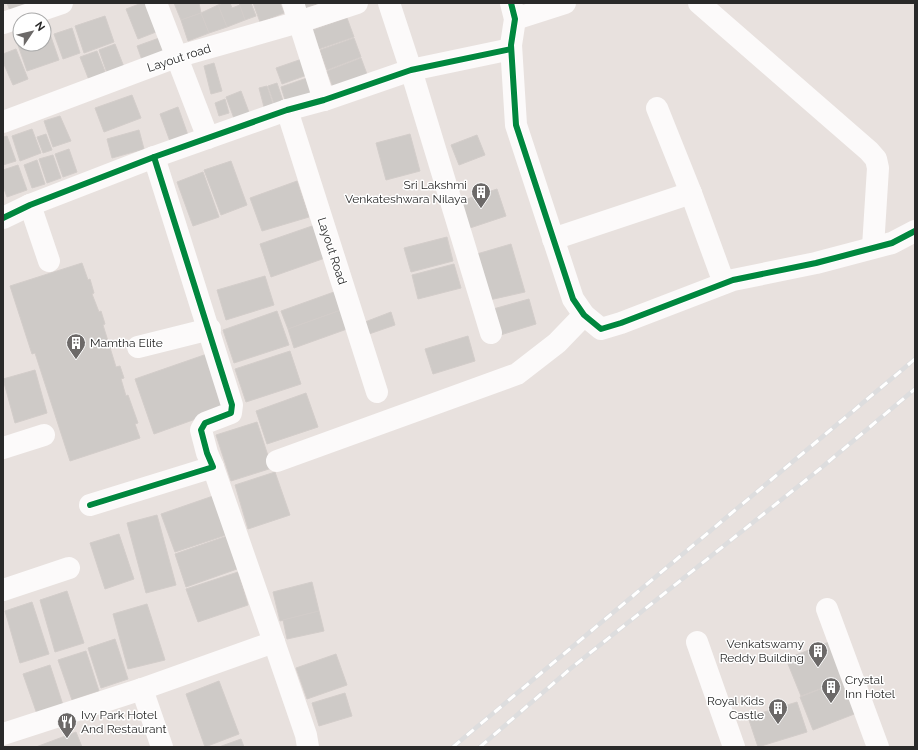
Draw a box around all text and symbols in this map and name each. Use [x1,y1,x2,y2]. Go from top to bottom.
north arrow [12,12,52,52]
text: N [32,19,48,34]
street label: Layout road [145,41,213,75]
place label: Sri Lakshmi Venkateshwara Nilaya [345,178,467,206]
building icon: Sri Lakshmi Venkateshwara Nilaya [470,181,492,209]
street label: Layout Road [315,216,349,286]
building icon: Mamtha Elite [65,332,87,360]
place label: Mamtha Elite [90,336,163,350]
place label: Venkatswamy Reddy Building [720,637,804,665]
building icon: Venkatswamy Reddy Building [807,640,829,668]
place label: Crystal Inn Hotel [845,673,896,701]
building icon: Crystal Inn Hotel [820,676,842,704]
place label: Royal Kids Castle [707,694,764,722]
building icon: Royal Kids Castle [767,697,789,725]
place label: Ivy Park Hotel And Restaurant [81,708,166,736]
restaurant icon: Ivy Park Hotel And Restaurant [56,711,78,739]

